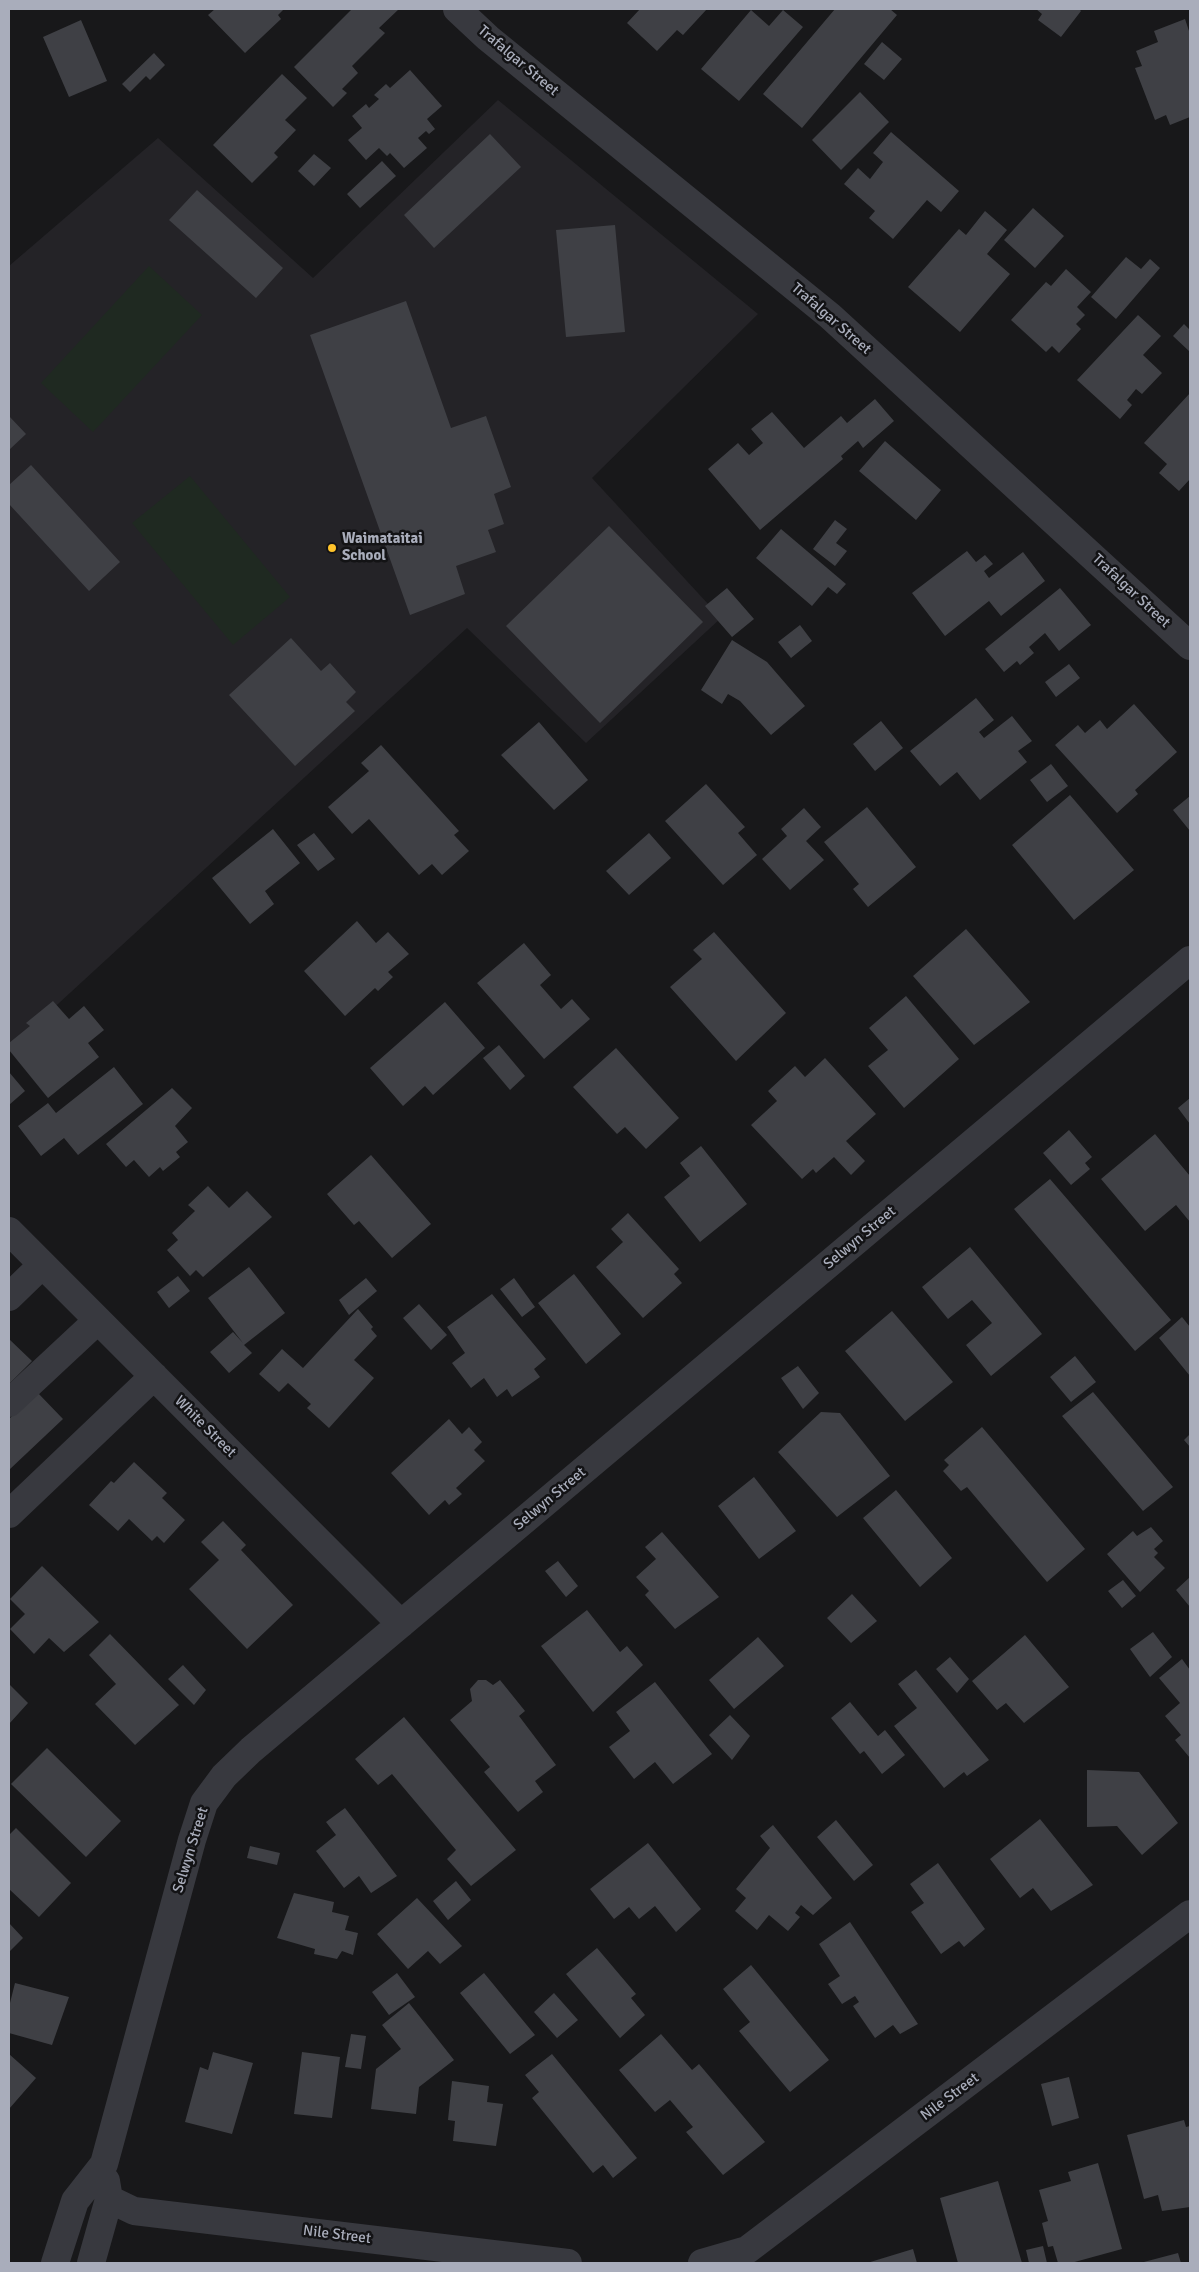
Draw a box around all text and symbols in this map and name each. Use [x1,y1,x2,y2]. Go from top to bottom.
street label: Trafalgar Street [474,22,562,100]
street label: Trafalgar Street [787,279,875,359]
place label: Waimataitai School [342,530,423,565]
marker: Waimataitai School [326,542,338,554]
street label: Trafalgar Street [1088,550,1174,632]
street label: Selwyn Street [820,1203,900,1273]
street label: White Street [170,1392,240,1462]
street label: Selwyn Street [510,1464,590,1534]
street label: Selwyn Street [169,1805,213,1895]
street label: Nile Street [917,2069,983,2125]
street label: Nile Street [302,2222,372,2248]

